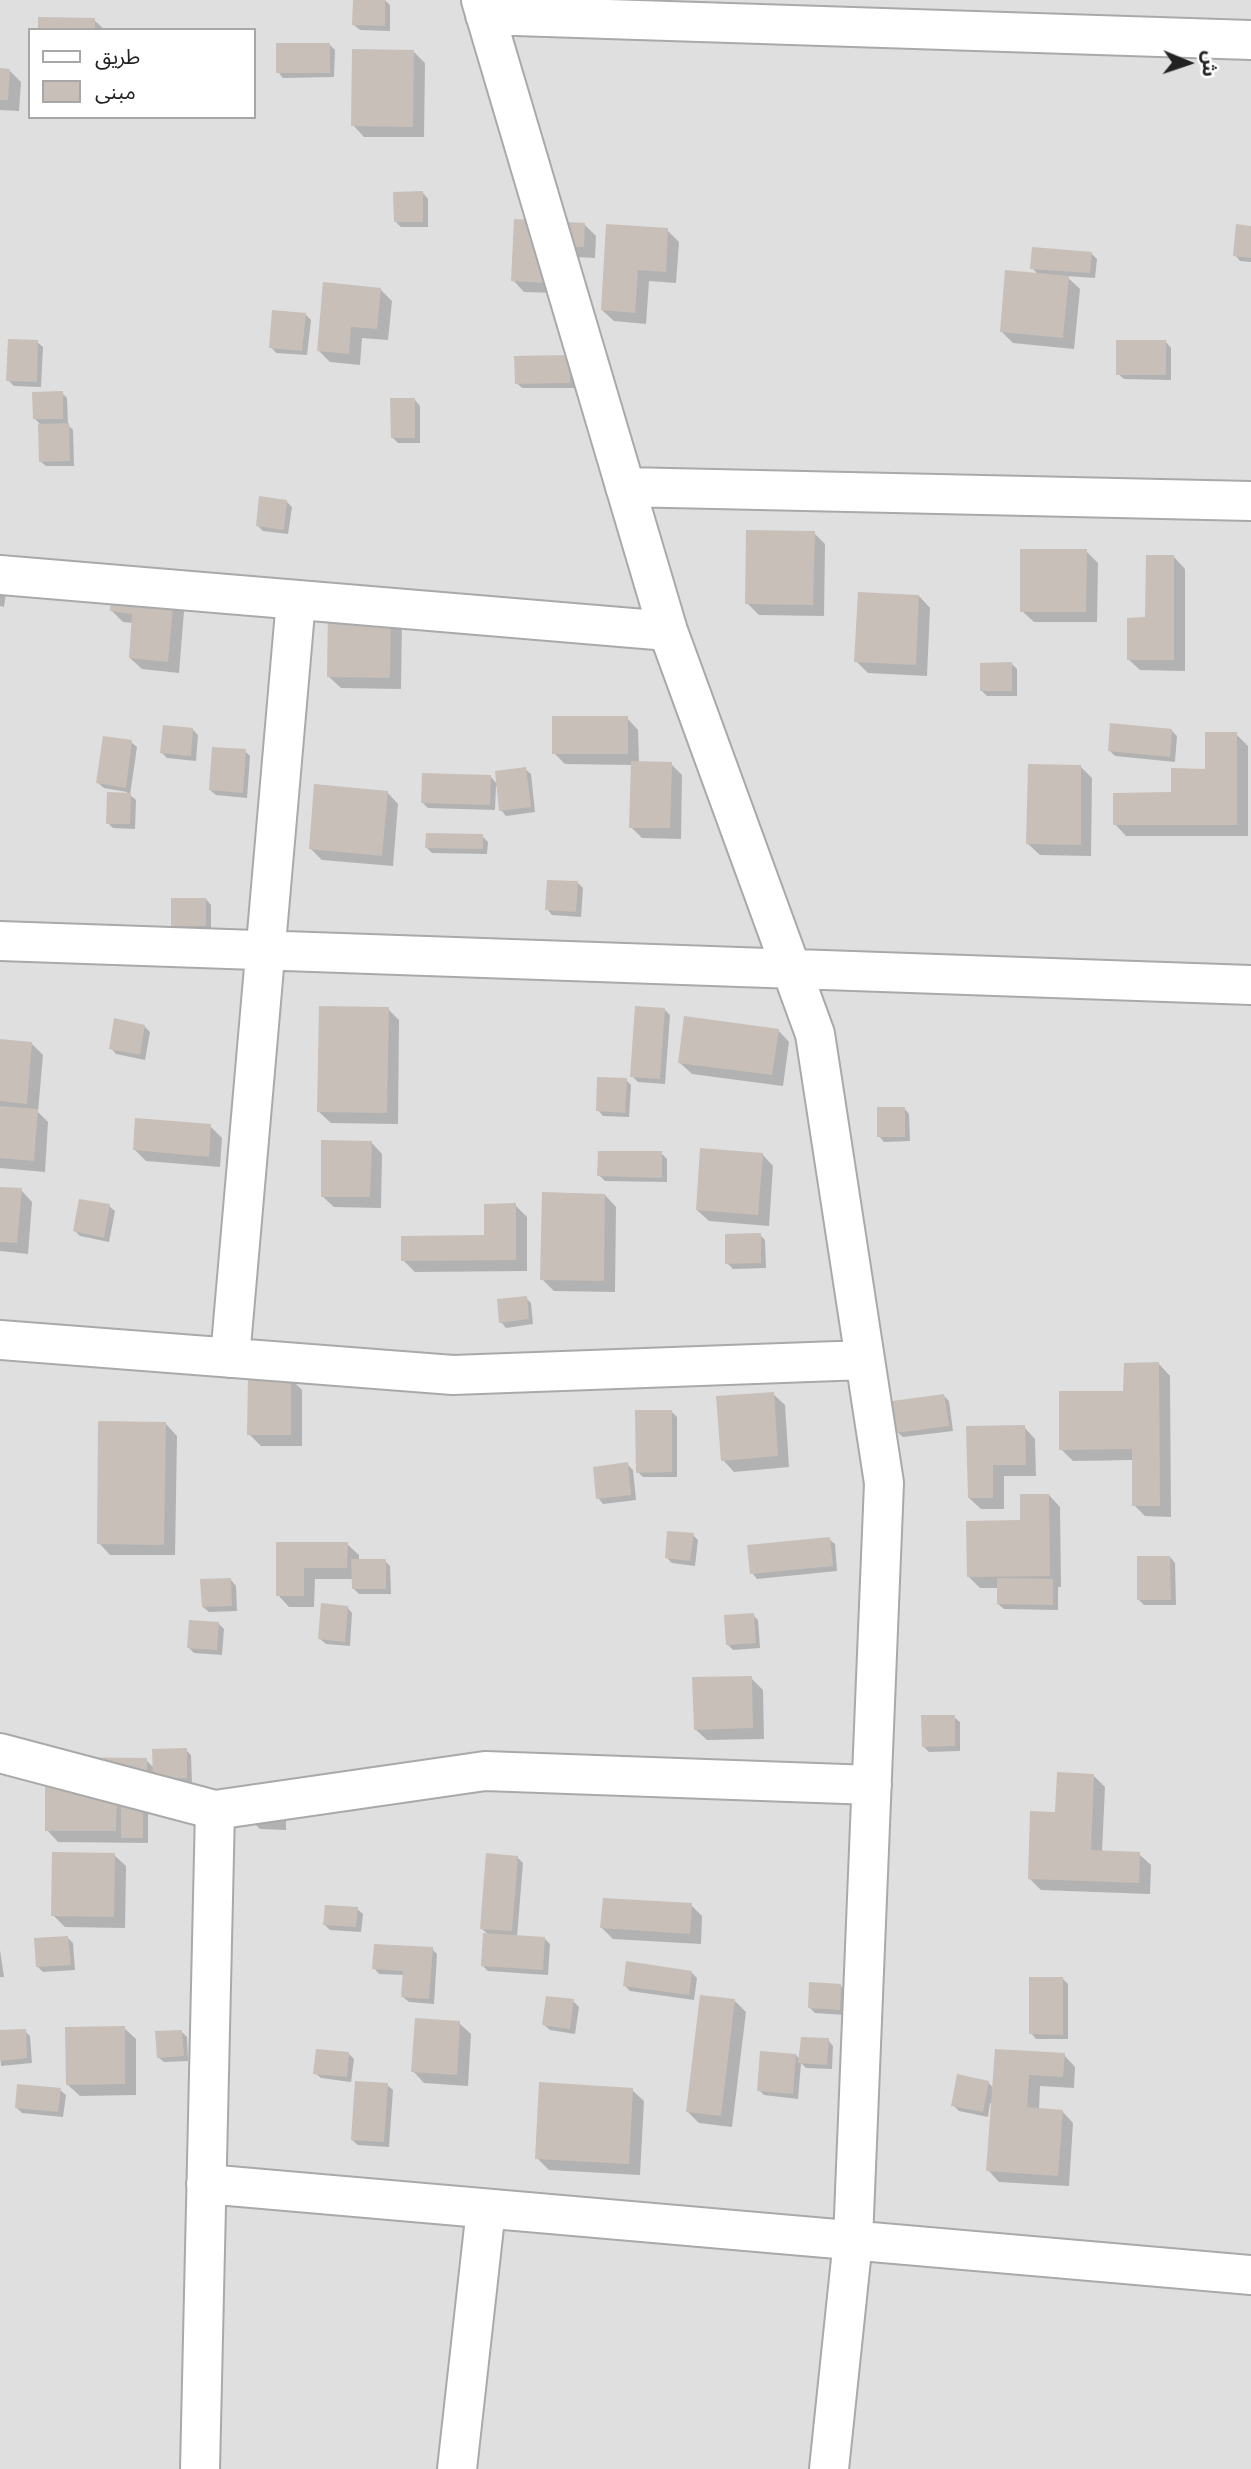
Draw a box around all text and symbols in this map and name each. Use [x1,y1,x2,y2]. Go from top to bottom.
legend [28,28,256,119]
north arrow [1153,28,1223,98]
text: طريق [95,44,140,69]
text: ش [1198,50,1221,77]
text: مبنى [95,79,136,104]

